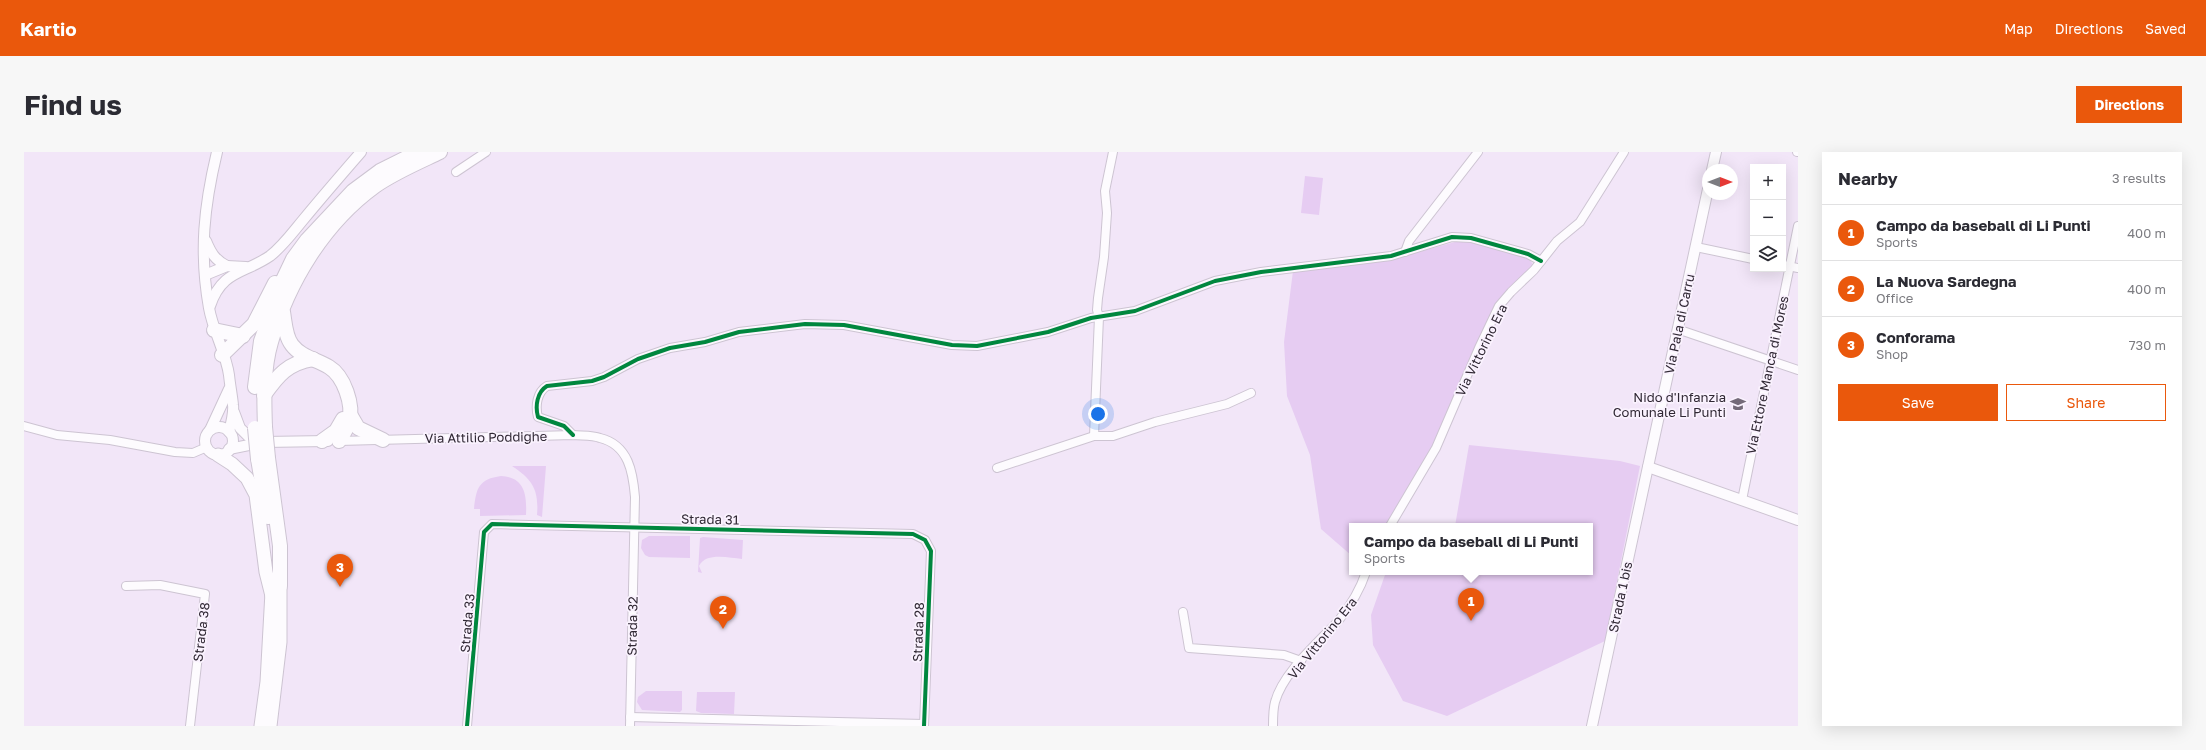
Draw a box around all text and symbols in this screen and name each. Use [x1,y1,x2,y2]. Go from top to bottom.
text: Kartio [20,17,77,40]
text: Map [2004,20,2033,37]
text: Directions [2055,20,2123,37]
text: Saved [2145,20,2186,37]
button: Directions [2076,86,2182,123]
text: Find us [24,88,122,121]
north arrow [1702,164,1738,200]
map controls [1750,164,1786,272]
button: + [1750,164,1786,200]
text: Nearby [1838,168,1898,189]
text: 3 results [2112,170,2166,186]
button: − [1750,200,1786,236]
text: Campo da baseball di Li Punti [1876,216,2091,234]
text: 1 [1848,225,1854,241]
text: 400 m [2127,225,2166,241]
text: Sports [1876,234,1918,250]
button: layers [1750,236,1786,272]
street label: Via Pala di Carru [1661,272,1697,376]
text: La Nuova Sardegna [1876,272,2017,290]
text: 2 [1847,281,1855,297]
text: 400 m [2127,281,2166,297]
text: Office [1876,290,1913,306]
street label: Via Ettore Manca di Mores [1742,294,1792,456]
street label: Via Vittorino Era [1452,301,1510,399]
text: Conforama [1876,328,1955,346]
text: 3 [1847,337,1855,353]
text: 730 m [2129,337,2166,353]
text: Shop [1876,346,1908,362]
button: Save [1838,384,1998,421]
button: Share [2006,384,2166,421]
place label: Nido d'Infanzia Comunale Li Punti [1613,389,1726,420]
school or university icon: Nido d'Infanzia Comunale Li Punti [1729,395,1747,413]
your location [1088,404,1108,424]
street label: Via Attilio Poddighe [425,428,547,446]
street label: Strada 31 [681,510,739,528]
popup [1349,523,1593,575]
text: Campo da baseball di Li Punti [1364,532,1578,550]
text: Sports [1364,550,1405,566]
pin: 3 [327,554,353,587]
street label: Strada 1 bis [1605,560,1635,634]
pin: 1 [1458,588,1484,621]
street label: Strada 33 [456,593,478,653]
street label: Via Vittorino Era [1284,594,1360,682]
street label: Strada 32 [623,596,641,656]
pin: 2 [710,596,736,629]
street label: Strada 38 [189,601,213,663]
street label: Strada 28 [909,602,927,662]

